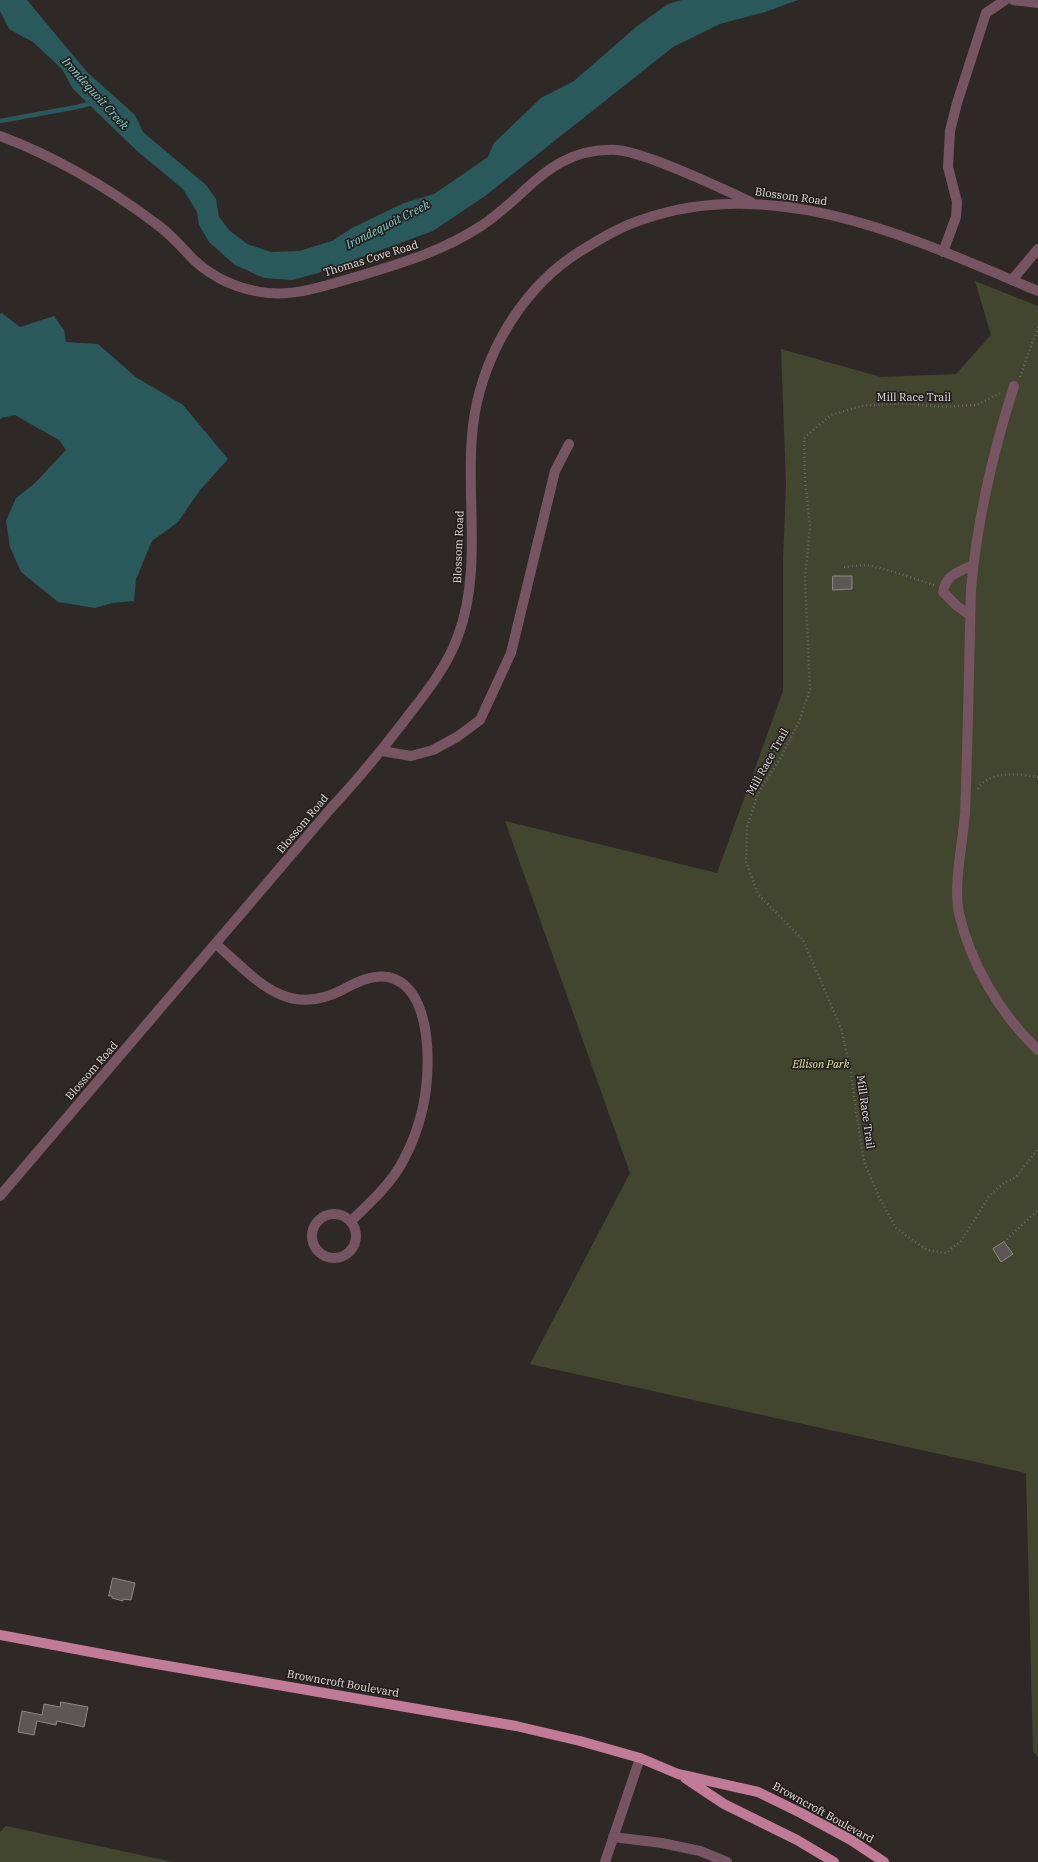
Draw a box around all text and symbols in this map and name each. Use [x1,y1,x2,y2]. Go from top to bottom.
water label: Irondequoit Creek [59,55,131,133]
street label: Blossom Road [754,185,828,209]
water label: Irondequoit Creek [344,198,432,252]
street label: Thomas Cove Road [322,238,420,280]
street label: Mill Race Trail [877,391,951,405]
street label: Blossom Road [451,510,467,584]
street label: Mill Race Trail [744,726,792,798]
street label: Blossom Road [274,792,332,856]
street label: Blossom Road [63,1039,121,1103]
park label: Ellison Park [792,1058,850,1072]
street label: Mill Race Trail [853,1074,877,1150]
street label: Browncroft Boulevard [286,1668,400,1700]
street label: Browncroft Boulevard [770,1780,876,1846]

